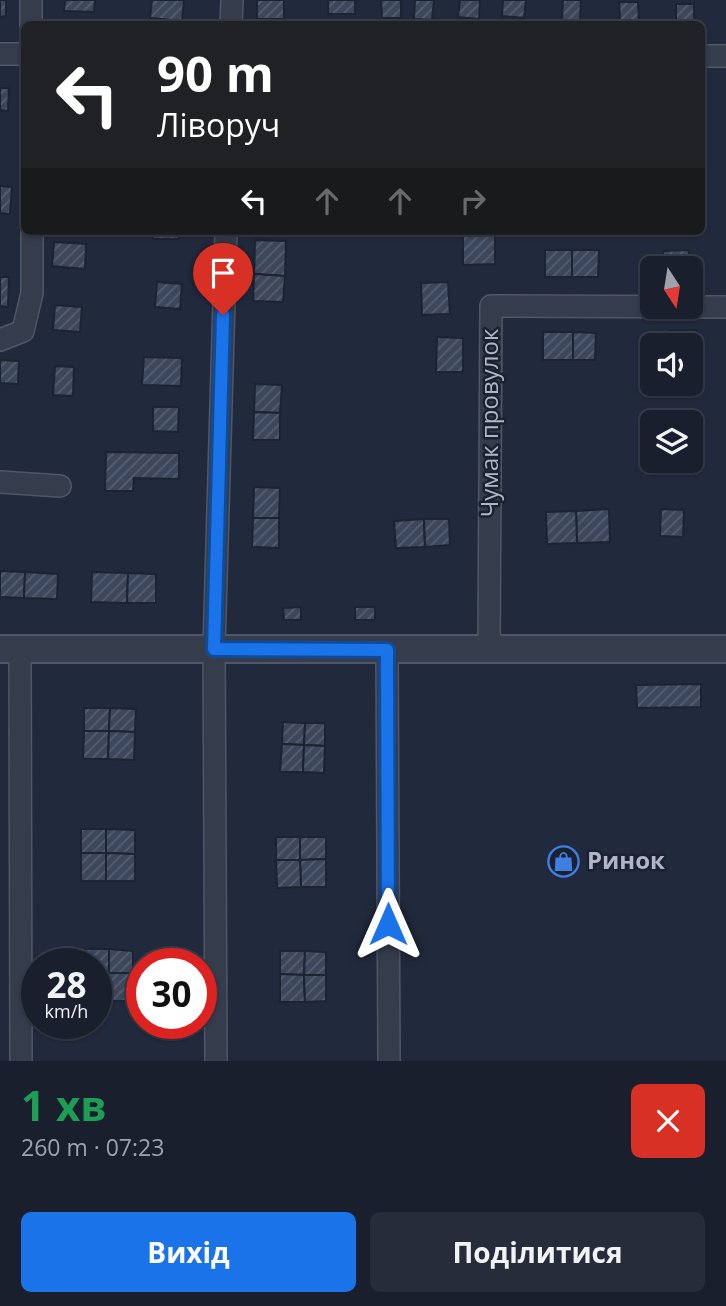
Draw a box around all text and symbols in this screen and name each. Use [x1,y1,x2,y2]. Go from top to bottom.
text: 90 m [157,40,274,106]
icon: left [42,49,133,140]
text: Ліворуч [157,103,280,146]
icon: left [235,182,273,220]
icon: ahead [308,182,346,220]
icon: ahead [381,182,419,220]
icon: right [454,182,492,220]
pin [193,243,253,315]
icon: arrive [204,254,242,292]
north arrow [640,256,704,318]
map controls [640,256,703,473]
street label: Чумак провулок [472,328,505,517]
button: sound [640,333,703,396]
button: layers [640,410,703,473]
place label: Ринок [587,843,665,876]
shop icon: Ринок [547,844,581,878]
position arrow [351,887,425,961]
speed limit sign: 30 [126,948,217,1039]
text: 28 [46,961,87,1008]
text: km/h [45,999,88,1023]
text: 1 хв [21,1076,107,1133]
button: close [631,1084,705,1158]
text: 260 m · 07:23 [21,1131,164,1163]
button: Вихід [21,1212,356,1292]
button: Поділитися [370,1212,705,1292]

